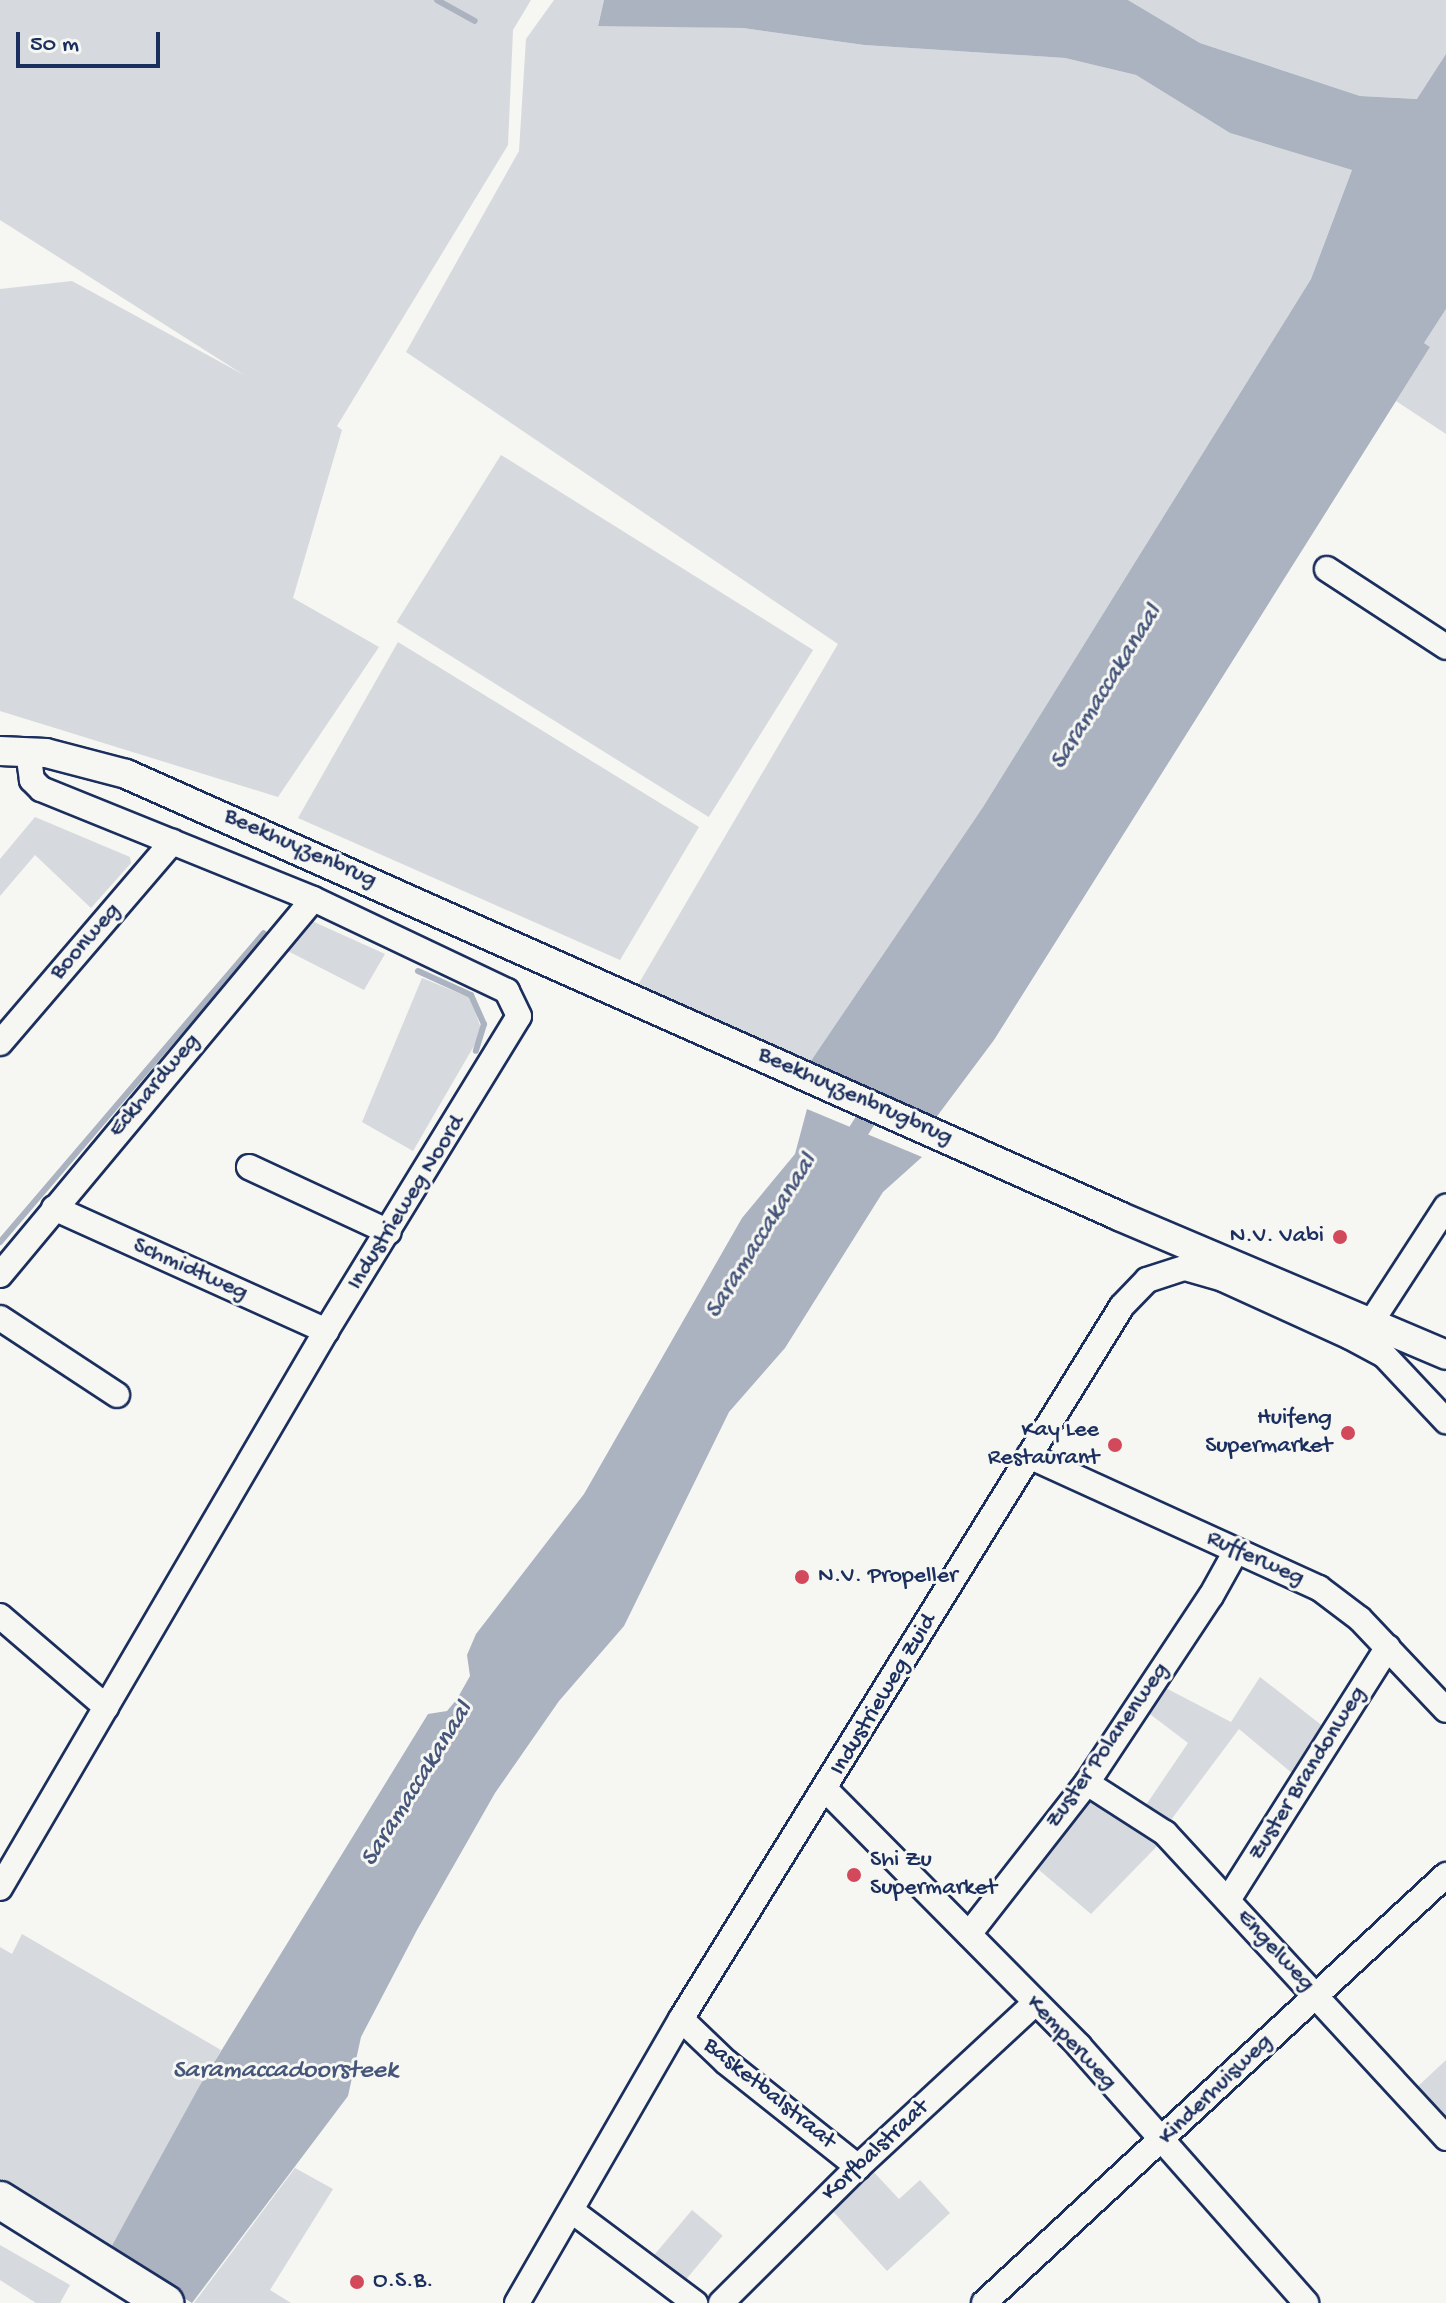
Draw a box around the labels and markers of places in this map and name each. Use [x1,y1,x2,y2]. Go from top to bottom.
place label: N.V. Vabi [1230,1223,1324,1251]
marker: N.V. Vabi [1331,1228,1349,1246]
place label: Huifeng Supermarket [1205,1405,1332,1461]
place label: Kay Lee Restaurant [988,1417,1099,1473]
marker: Huifeng Supermarket [1339,1424,1357,1442]
marker: Kay Lee Restaurant [1106,1436,1124,1454]
place label: N.V. Propeller [818,1563,958,1591]
marker: N.V. Propeller [793,1568,811,1586]
place label: Shi Zu Supermarket [870,1847,997,1903]
marker: Shi Zu Supermarket [845,1866,863,1884]
place label: O.S.B. [373,2268,433,2296]
marker: O.S.B. [348,2273,366,2291]

